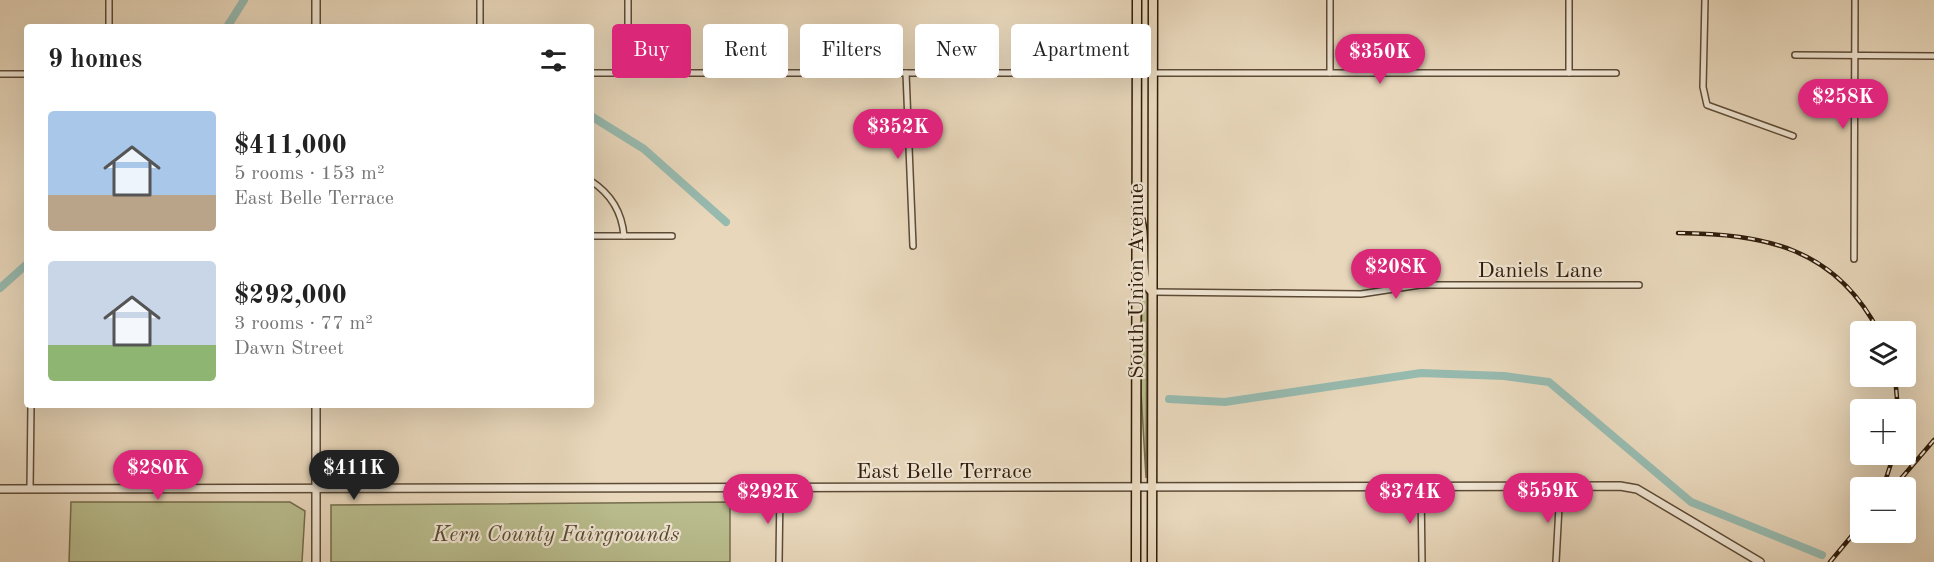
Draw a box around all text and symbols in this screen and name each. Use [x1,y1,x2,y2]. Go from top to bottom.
chip: Buy [612,24,691,78]
chip: Rent [703,24,788,78]
chip: Filters [800,24,903,78]
chip: New [915,24,999,78]
chip: Apartment [1011,24,1151,78]
pin: $350K [1338,34,1422,85]
text: $350K [1349,43,1411,63]
icon: filters [537,44,570,77]
text: 9 homes [48,47,142,73]
pin: $258K [1801,79,1885,130]
text: $258K [1812,88,1874,108]
pin: $352K [856,109,940,160]
text: $352K [867,118,929,138]
text: $411,000 [234,133,347,159]
icon: home [96,135,168,207]
text: 5 rooms · 153 m² [234,164,384,184]
street label: South Union Avenue [1126,183,1148,379]
text: East Belle Terrace [234,189,394,209]
pin: $208K [1354,249,1438,300]
text: $208K [1365,258,1427,278]
street label: Daniels Lane [1477,260,1603,282]
text: $292,000 [234,283,347,309]
icon: home [96,285,168,357]
text: 3 rooms · 77 m² [234,314,373,334]
map controls [1850,321,1916,543]
button: layers [1850,321,1916,387]
text: Dawn Street [234,339,344,359]
button: + [1850,399,1916,465]
pin: $280K [116,450,200,501]
pin: $411K [312,450,396,501]
text: $280K [127,459,189,479]
text: $411K [323,459,385,479]
street label: East Belle Terrace [856,461,1032,483]
pin: $559K [1506,473,1590,524]
pin: $292K [726,474,810,525]
pin: $374K [1368,474,1452,525]
button: − [1850,477,1916,543]
text: $559K [1517,482,1579,502]
text: $292K [737,483,799,503]
text: $374K [1379,483,1441,503]
park label: Kern County Fairgrounds [432,524,679,546]

